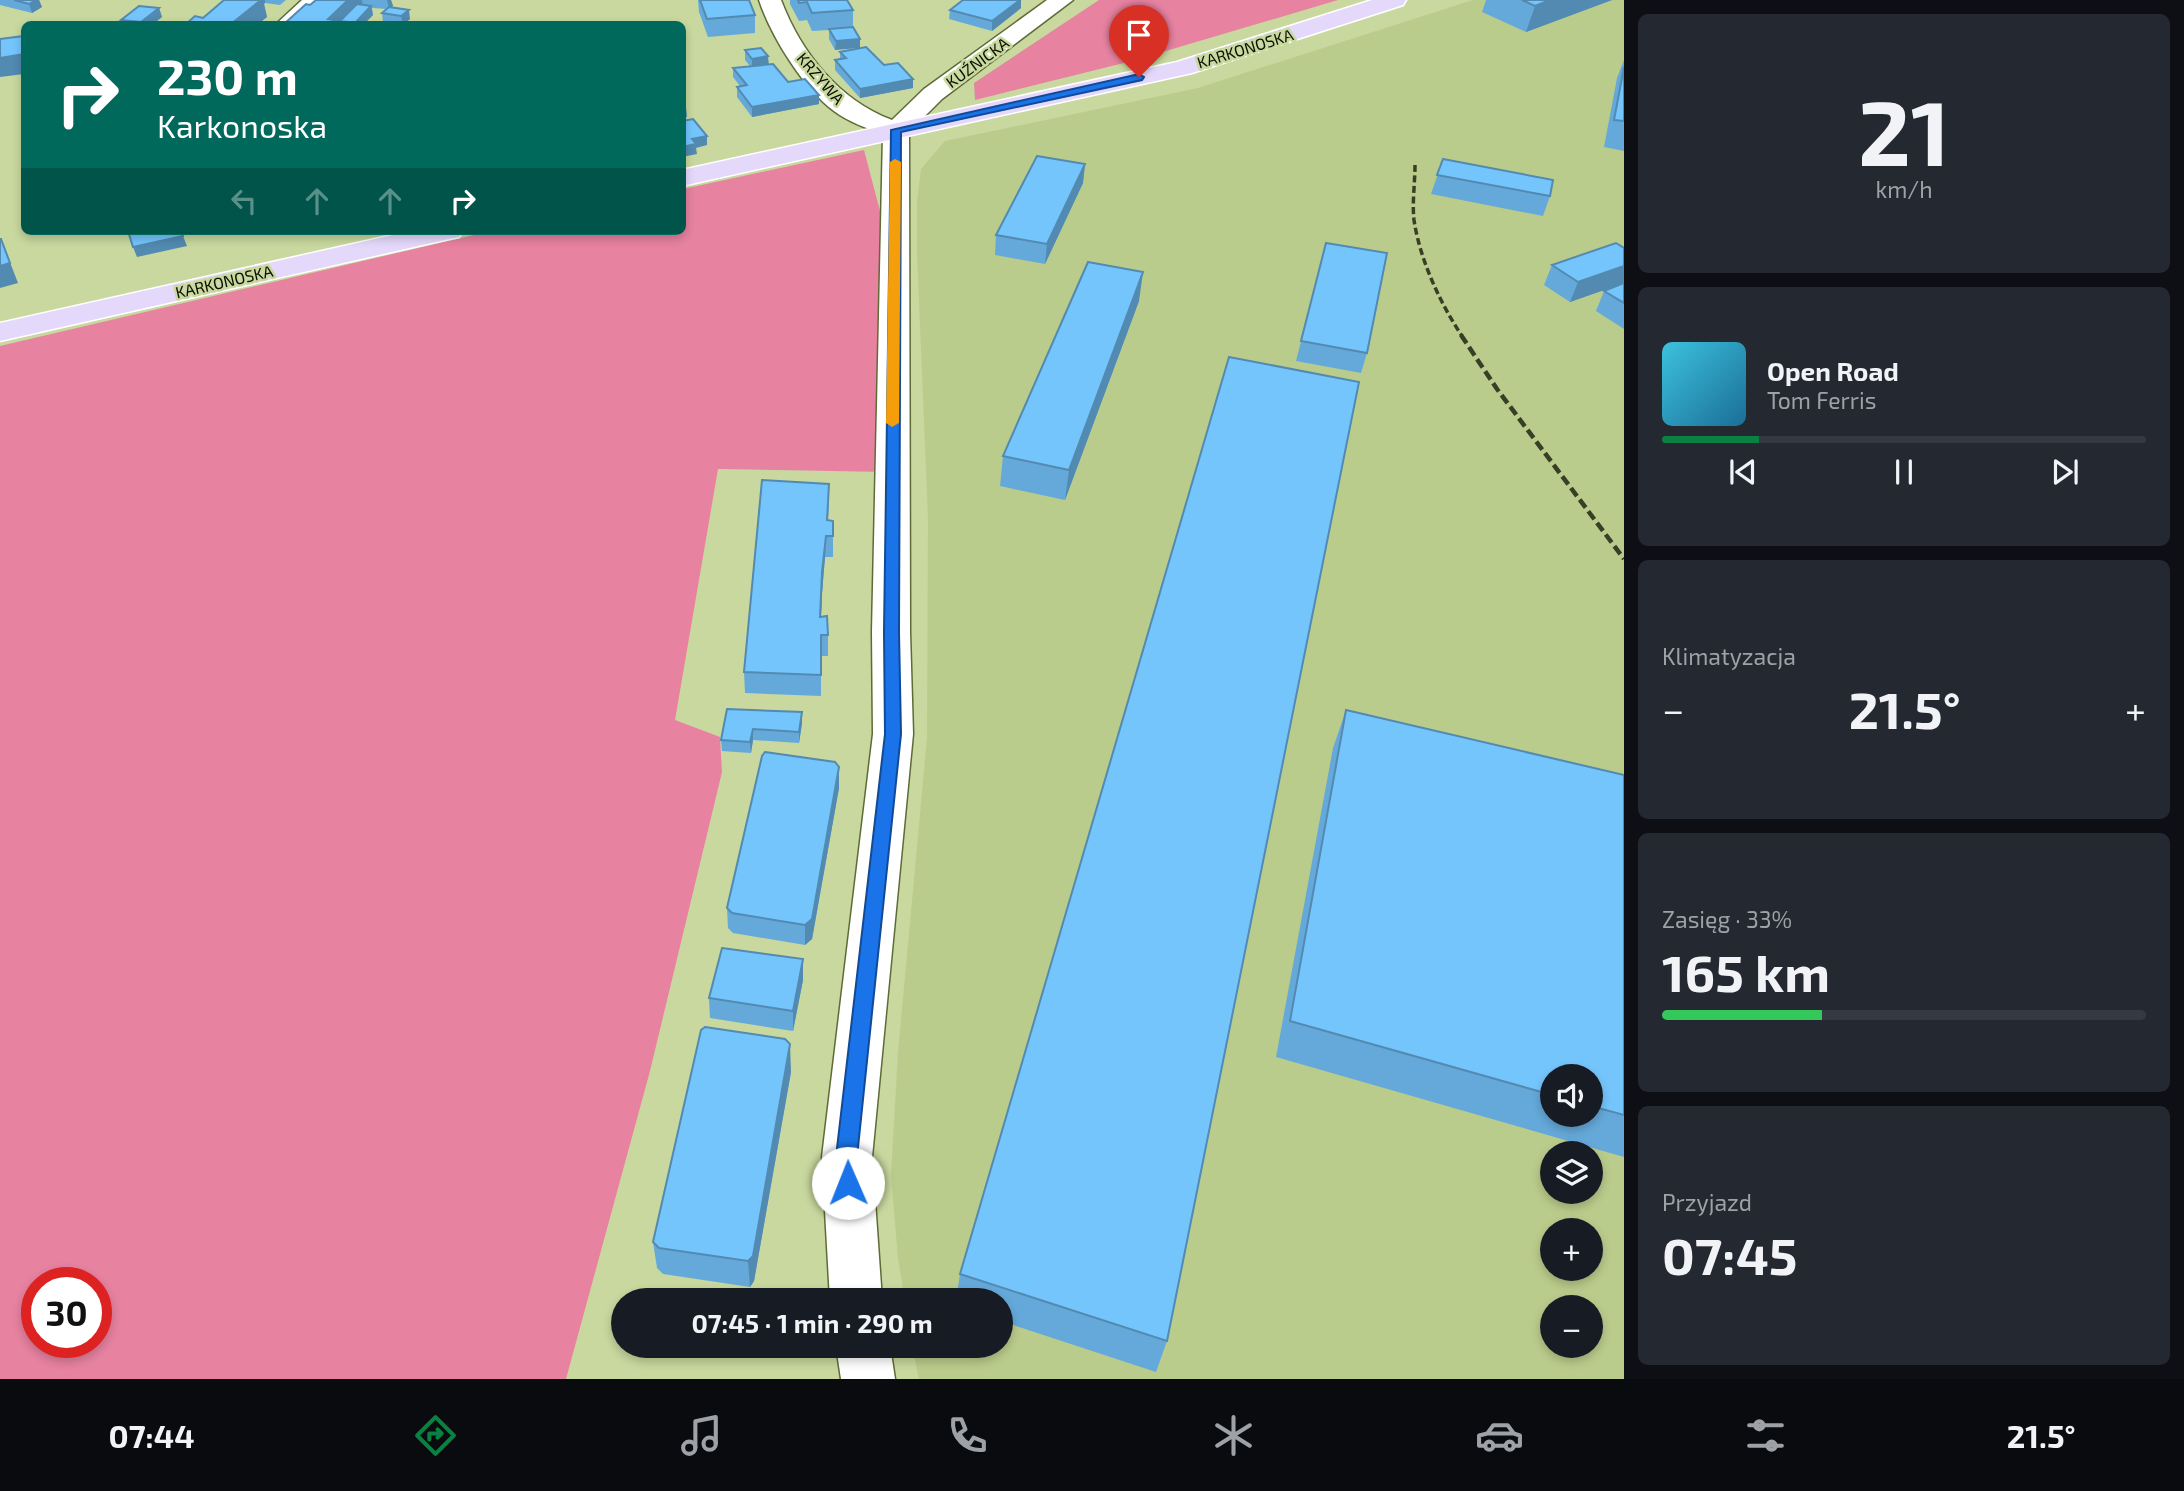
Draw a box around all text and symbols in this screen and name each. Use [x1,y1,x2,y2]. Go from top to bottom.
pin [1109,5,1169,77]
icon: arrive [1120,16,1158,54]
street label: KARKONOSKA [1195,24,1295,72]
street label: KUŹNICKA [942,33,1012,91]
text: 230 m [157,46,298,105]
street label: KRZYWA [793,48,849,108]
icon: right [42,49,133,140]
text: 21 [1858,75,1950,184]
text: Karkonoska [157,106,327,144]
text: km/h [1875,175,1933,203]
icon: left [225,182,263,220]
icon: ahead [298,182,336,220]
icon: ahead [371,182,409,220]
icon: right [444,182,482,220]
street label: KARKONOSKA [173,261,275,301]
text: Open Road [1767,355,1899,386]
text: Tom Ferris [1767,386,1876,414]
icon: previous [1724,453,1762,491]
icon: pause [1885,453,1923,491]
icon: next [2046,453,2084,491]
text: Klimatyzacja [1662,642,1796,670]
text: 21.5° [1849,677,1961,739]
text: − [1662,686,1684,732]
text: + [2125,686,2146,732]
text: Zasięg · 33% [1662,905,1792,933]
text: 165 km [1662,940,1830,1002]
map controls [1540,1064,1603,1358]
button: sound [1540,1064,1603,1127]
button: layers [1540,1141,1603,1204]
position arrow [811,1146,885,1220]
text: Przyjazd [1662,1188,1752,1216]
button: + [1540,1218,1603,1281]
text: 07:45 [1662,1223,1797,1285]
speed limit sign: 30 [21,1267,112,1358]
button: − [1540,1295,1603,1358]
text: 07:45 · 1 min · 290 m [691,1307,933,1338]
icon: directions [411,1411,460,1460]
icon: music [677,1411,726,1460]
icon: phone [943,1411,992,1460]
icon: climate [1209,1411,1258,1460]
icon: car [1475,1411,1524,1460]
icon: filters [1741,1411,1790,1460]
text: 07:44 [108,1416,195,1454]
text: 21.5° [2007,1416,2076,1454]

